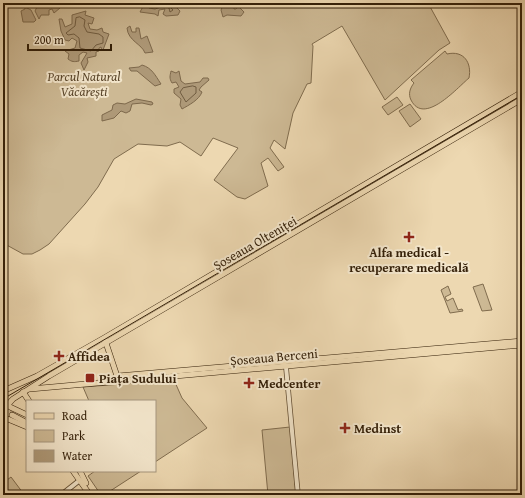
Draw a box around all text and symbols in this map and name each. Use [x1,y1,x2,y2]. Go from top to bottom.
scale bar [28,26,111,52]
text: 200 m [34,31,64,48]
park label: Parcul Natural Văcărești [47,67,120,101]
street label: Șoseaua Olteniței [210,211,301,275]
marker: Alfa medical - recuperare medicală [403,231,415,243]
place label: Alfa medical - recuperare medicală [349,243,469,277]
street label: Șoseaua Berceni [229,344,319,370]
place label: Affidea [68,347,110,366]
marker: Affidea [53,350,65,362]
place label: Piața Sudului [99,369,176,388]
marker: Piața Sudului [84,372,96,384]
place label: Medcenter [258,374,320,393]
marker: Medcenter [243,377,255,389]
legend [26,400,156,472]
text: Road [62,407,88,424]
place label: Medinst [354,419,401,438]
marker: Medinst [339,422,351,434]
text: Park [62,427,86,444]
text: Water [62,447,92,464]

